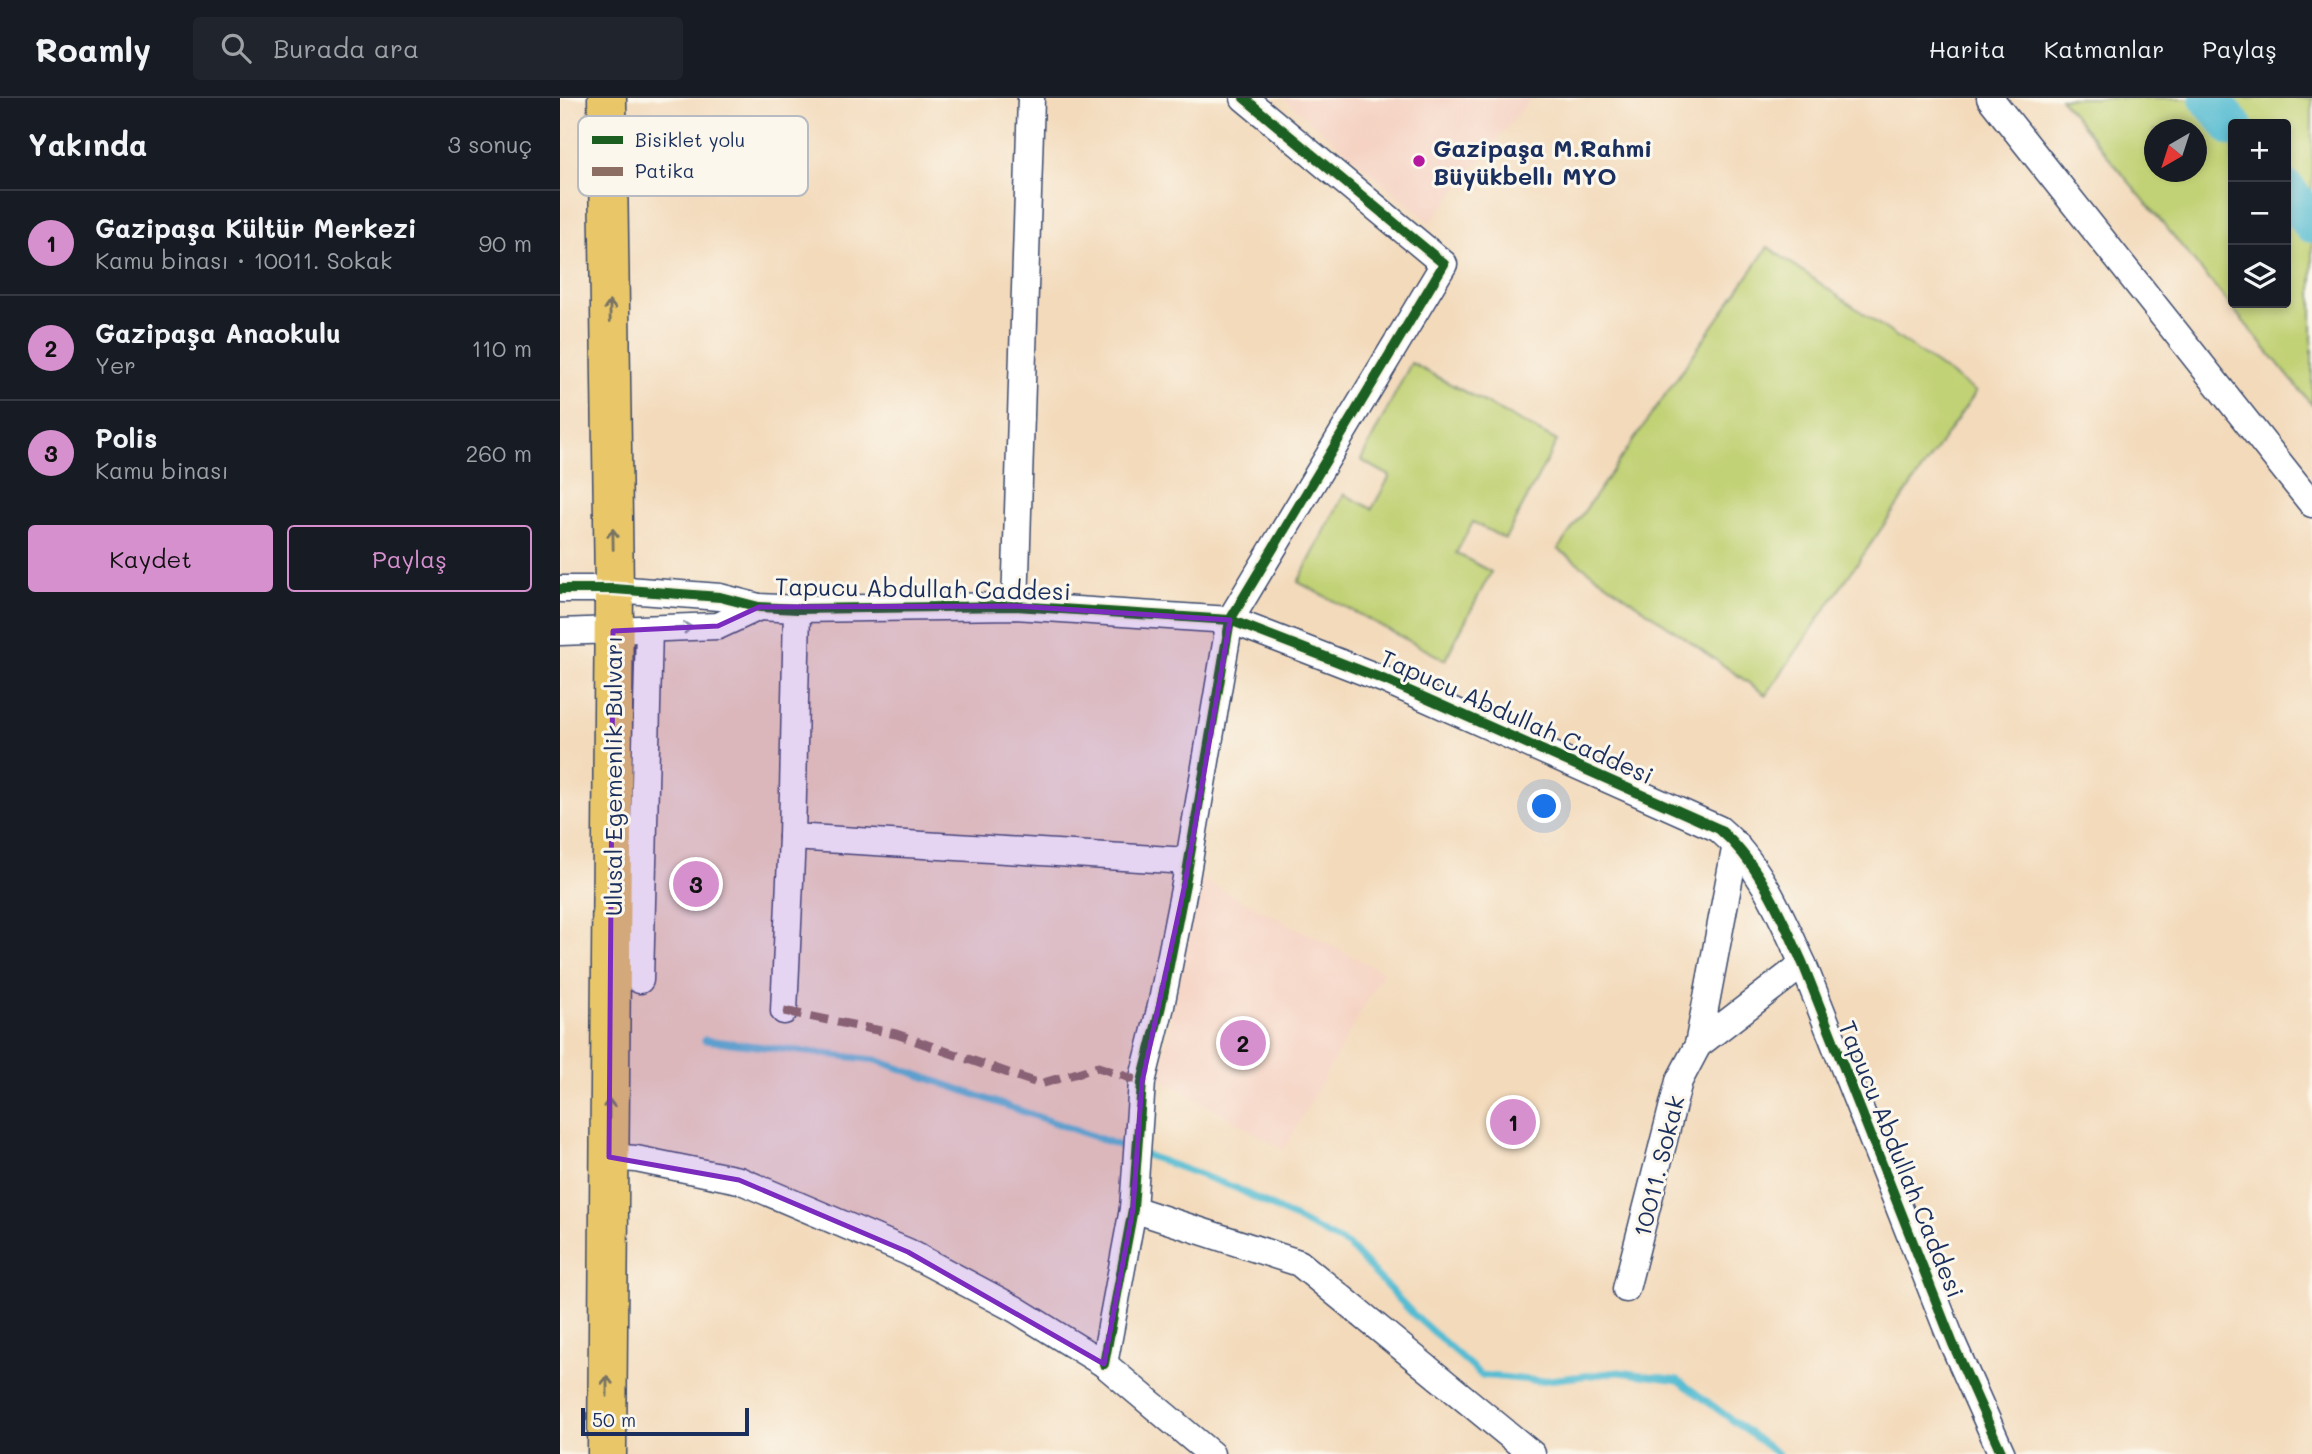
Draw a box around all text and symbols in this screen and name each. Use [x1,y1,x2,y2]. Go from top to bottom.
search box [193,17,683,80]
text: Roamly [35,27,151,70]
icon: search [217,29,255,67]
text: Burada ara [273,31,419,65]
text: Harita [1929,33,2006,64]
text: Katmanlar [2044,33,2164,64]
text: Paylaş [2202,33,2277,64]
legend [578,116,808,196]
north arrow [2144,119,2207,182]
map controls [2228,119,2291,308]
button: + [2228,119,2291,182]
text: Yakında [28,124,147,164]
text: Bisiklet yolu [635,127,745,152]
text: 3 sonuç [447,129,532,159]
place label: Gazipaşa M.Rahmi Büyükbellı MYO [1433,132,1652,191]
marker: Gazipaşa M.Rahmi Büyükbellı MYO [1411,153,1427,169]
text: Patika [635,158,695,183]
button: − [2228,182,2291,245]
text: Gazipaşa Kültür Merkezi [95,211,417,245]
text: 1 [46,228,56,258]
text: 90 m [479,228,532,258]
text: Kamu binası · 10011. Sokak [95,245,392,275]
button: layers [2228,245,2291,308]
one-way arrow [603,300,617,323]
text: Gazipaşa Anaokulu [95,316,341,350]
text: 2 [45,333,57,363]
text: 110 m [472,333,532,363]
text: Yer [95,350,136,380]
text: Polis [95,421,157,455]
text: 3 [44,438,58,468]
text: 260 m [465,438,532,468]
text: Kamu binası [95,455,229,485]
button: Kaydet [28,525,273,592]
button: Paylaş [287,525,532,592]
one-way arrow [606,528,620,551]
street label: Tapucu Abdullah Caddesi [775,570,1071,606]
one-way arrow [670,621,693,634]
street label: Ulusal Egemenlik Bulvarı [597,636,628,916]
street label: Tapucu Abdullah Caddesi [1375,642,1659,790]
your location [1527,789,1561,823]
pin: 3 [673,858,719,910]
street label: Tapucu Abdullah Caddesi [1832,1016,1972,1302]
pin: 2 [1220,1017,1266,1069]
street label: 10011. Sokak [1625,1092,1691,1240]
pin: 1 [1490,1096,1536,1148]
one-way arrow [602,1098,616,1121]
one-way arrow [600,1375,614,1398]
scale bar [581,1405,749,1437]
text: 50 m [592,1407,636,1432]

